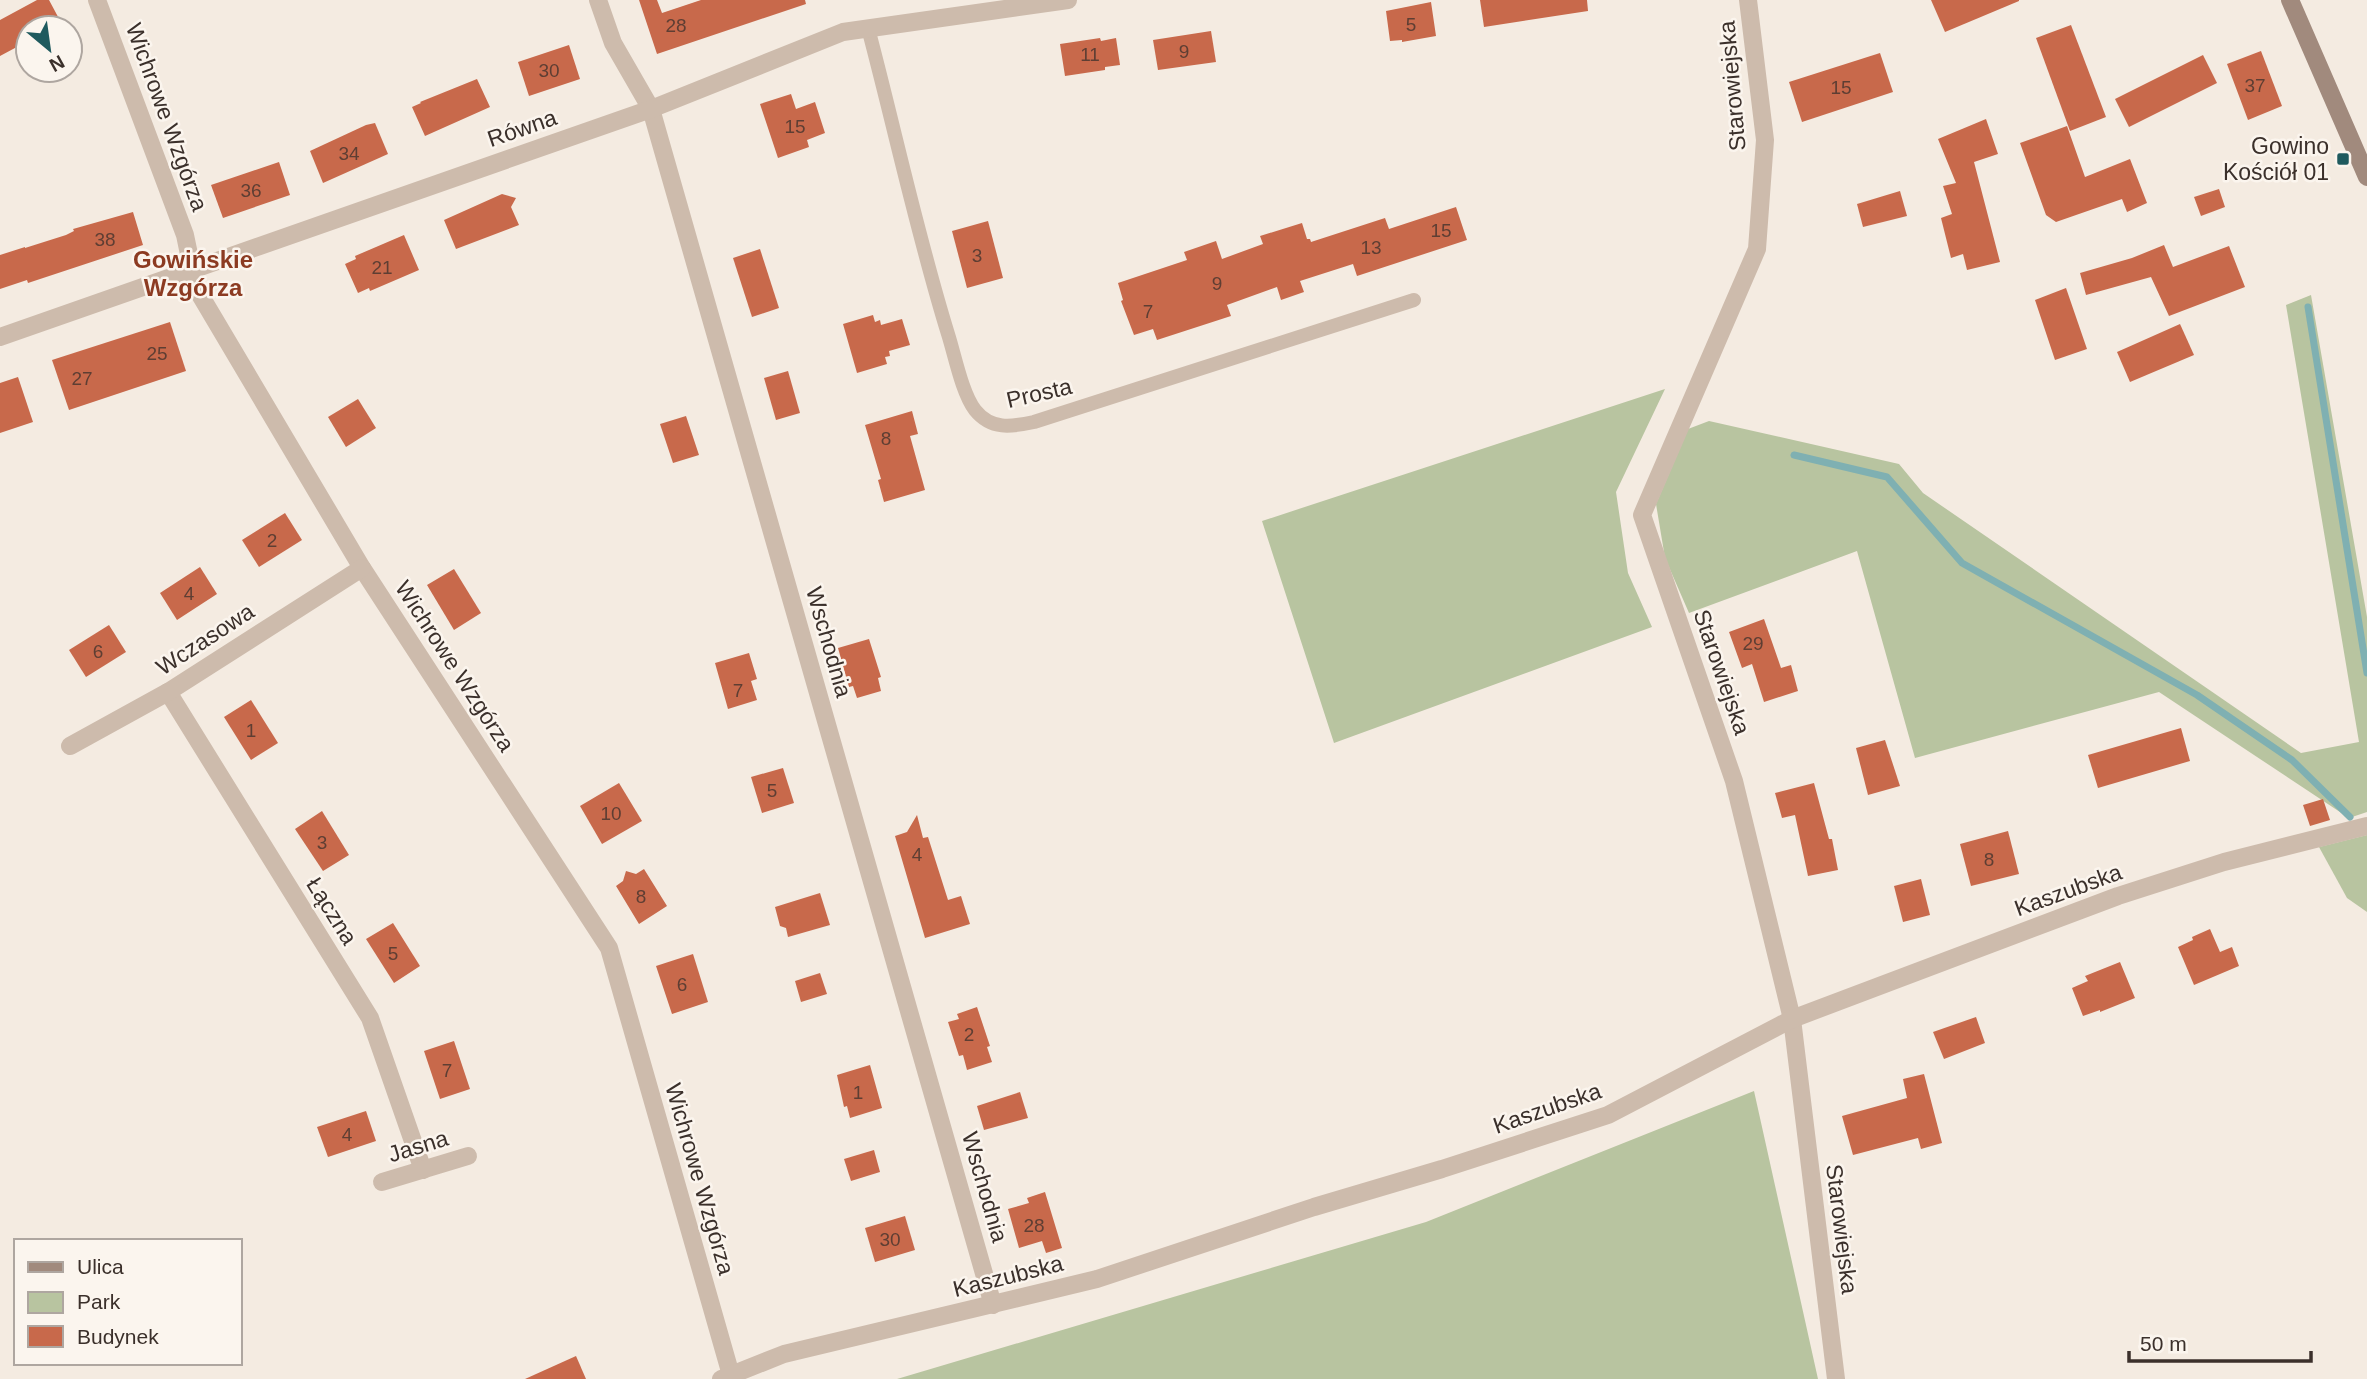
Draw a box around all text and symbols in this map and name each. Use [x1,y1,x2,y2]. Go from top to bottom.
north arrow [14,14,84,84]
house number: 5 [1406,14,1416,35]
house number: 28 [665,15,687,36]
street label: Wichrowe Wzgórza [121,19,213,215]
street label: Starowiejska [1713,20,1751,152]
house number: 9 [1179,41,1189,62]
house number: 11 [1080,44,1100,65]
text: N [46,51,68,76]
house number: 30 [538,60,560,81]
house number: 37 [2244,75,2266,96]
house number: 15 [1830,77,1852,98]
street label: Równa [484,104,560,152]
house number: 15 [784,116,806,137]
place label: Gowino Kościół 01 [2223,133,2329,185]
house number: 34 [338,143,360,164]
marker: Gowino Kościół 01 [2335,151,2351,167]
house number: 36 [240,180,262,201]
house number: 15 [1430,220,1452,241]
house number: 38 [94,229,116,250]
house number: 13 [1360,237,1382,258]
house number: 3 [972,245,982,266]
district label: Gowińskie Wzgórza [133,246,253,301]
house number: 21 [371,257,393,278]
house number: 9 [1212,273,1222,294]
house number: 7 [1143,301,1153,322]
house number: 25 [146,343,168,364]
house number: 27 [71,368,93,389]
street label: Prosta [1004,373,1075,413]
house number: 8 [881,428,891,449]
house number: 2 [267,530,277,551]
street label: Wichrowe Wzgórza [390,576,520,756]
house number: 4 [184,583,195,604]
street label: Wschodnia [801,584,857,700]
street label: Wczasowa [151,598,259,680]
street label: Starowiejska [1688,606,1756,738]
house number: 29 [1742,633,1764,654]
house number: 6 [93,641,103,662]
house number: 7 [733,680,743,701]
house number: 1 [246,720,256,741]
house number: 5 [767,780,777,801]
house number: 10 [600,803,622,824]
house number: 3 [317,832,327,853]
house number: 4 [912,844,923,865]
house number: 8 [1984,849,1994,870]
street label: Kaszubska [2011,858,2125,921]
street label: Łączna [301,873,363,950]
house number: 8 [636,886,646,907]
house number: 5 [388,943,398,964]
house number: 6 [677,974,687,995]
house number: 2 [964,1024,974,1045]
house number: 7 [442,1060,452,1081]
street label: Kaszubska [1490,1077,1605,1139]
street label: Wichrowe Wzgórza [660,1080,740,1278]
house number: 1 [853,1082,863,1103]
house number: 4 [342,1124,353,1145]
street label: Jasna [385,1125,451,1167]
street label: Wschodnia [957,1129,1013,1245]
street label: Starowiejska [1821,1163,1863,1295]
house number: 28 [1023,1215,1045,1236]
house number: 30 [879,1229,901,1250]
legend [14,1239,242,1365]
street label: Kaszubska [950,1250,1066,1302]
text: Ulica [77,1255,124,1278]
text: Park [77,1290,121,1313]
scale bar [2129,1320,2311,1364]
text: Budynek [77,1325,159,1348]
text: 50 m [2140,1332,2187,1355]

